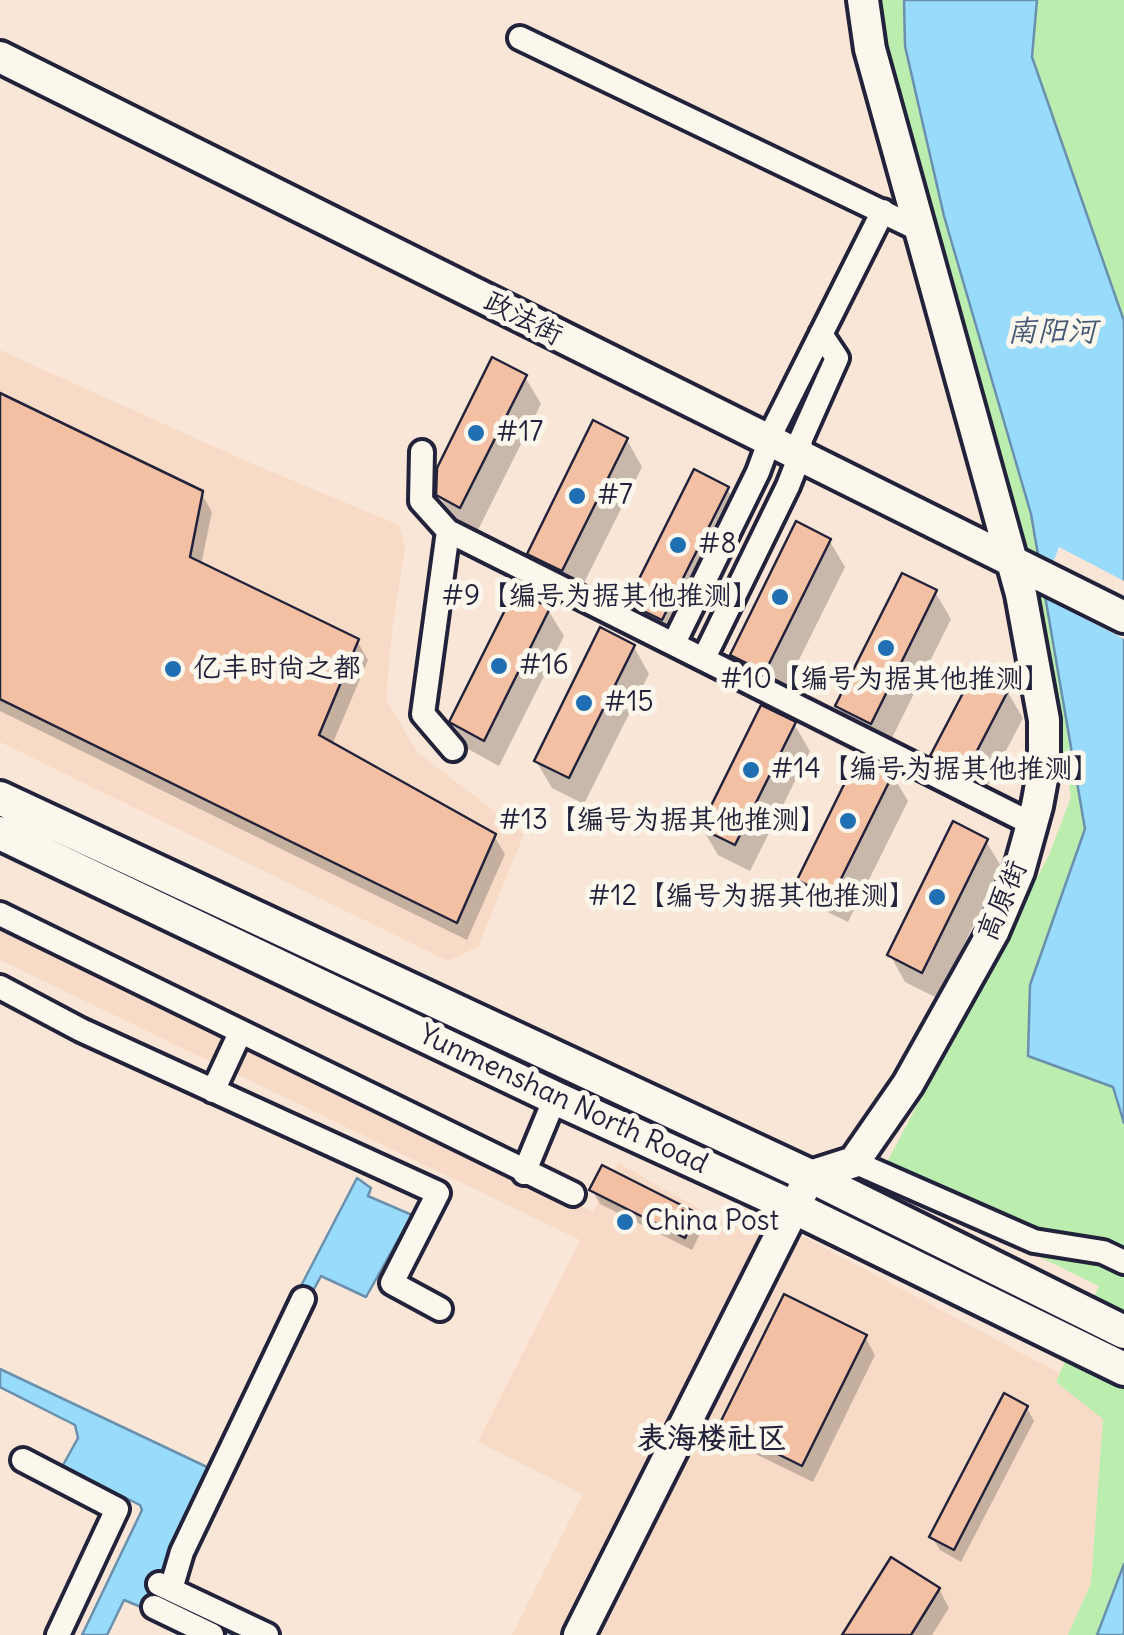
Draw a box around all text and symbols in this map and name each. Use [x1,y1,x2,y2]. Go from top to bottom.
street label: 政法街 [478,285,568,353]
water label: 南阳河 [1007,314,1097,350]
place label: #17 [496,416,543,450]
marker: #17 [465,422,487,444]
place label: #7 [597,479,633,513]
marker: #7 [566,485,588,507]
place label: #8 [698,528,737,562]
marker: #8 [667,534,689,556]
place label: #9【编号为据其他推测】 [441,580,760,614]
marker: #9【编号为据其他推测】 [769,586,791,608]
marker: #10【编号为据其他推测】 [875,637,897,659]
place label: #16 [519,649,569,683]
place label: 亿丰时尚之都 [193,652,361,686]
marker: #16 [488,655,510,677]
marker: 亿丰时尚之都 [162,658,184,680]
place label: #10【编号为据其他推测】 [720,663,1052,697]
place label: #15 [604,686,654,720]
marker: #15 [573,692,595,714]
place label: #14【编号为据其他推测】 [771,753,1101,787]
marker: #14【编号为据其他推测】 [740,759,762,781]
place label: #13【编号为据其他推测】 [498,804,828,838]
marker: #13【编号为据其他推测】 [837,810,859,832]
street label: 高原街 [971,856,1035,946]
place label: #12【编号为据其他推测】 [588,880,917,914]
marker: #12【编号为据其他推测】 [926,886,948,908]
street label: Yunmenshan North Road [413,1018,713,1182]
place label: China Post [645,1205,779,1239]
marker: China Post [614,1211,636,1233]
district label: 表海楼社区 [637,1421,787,1457]

